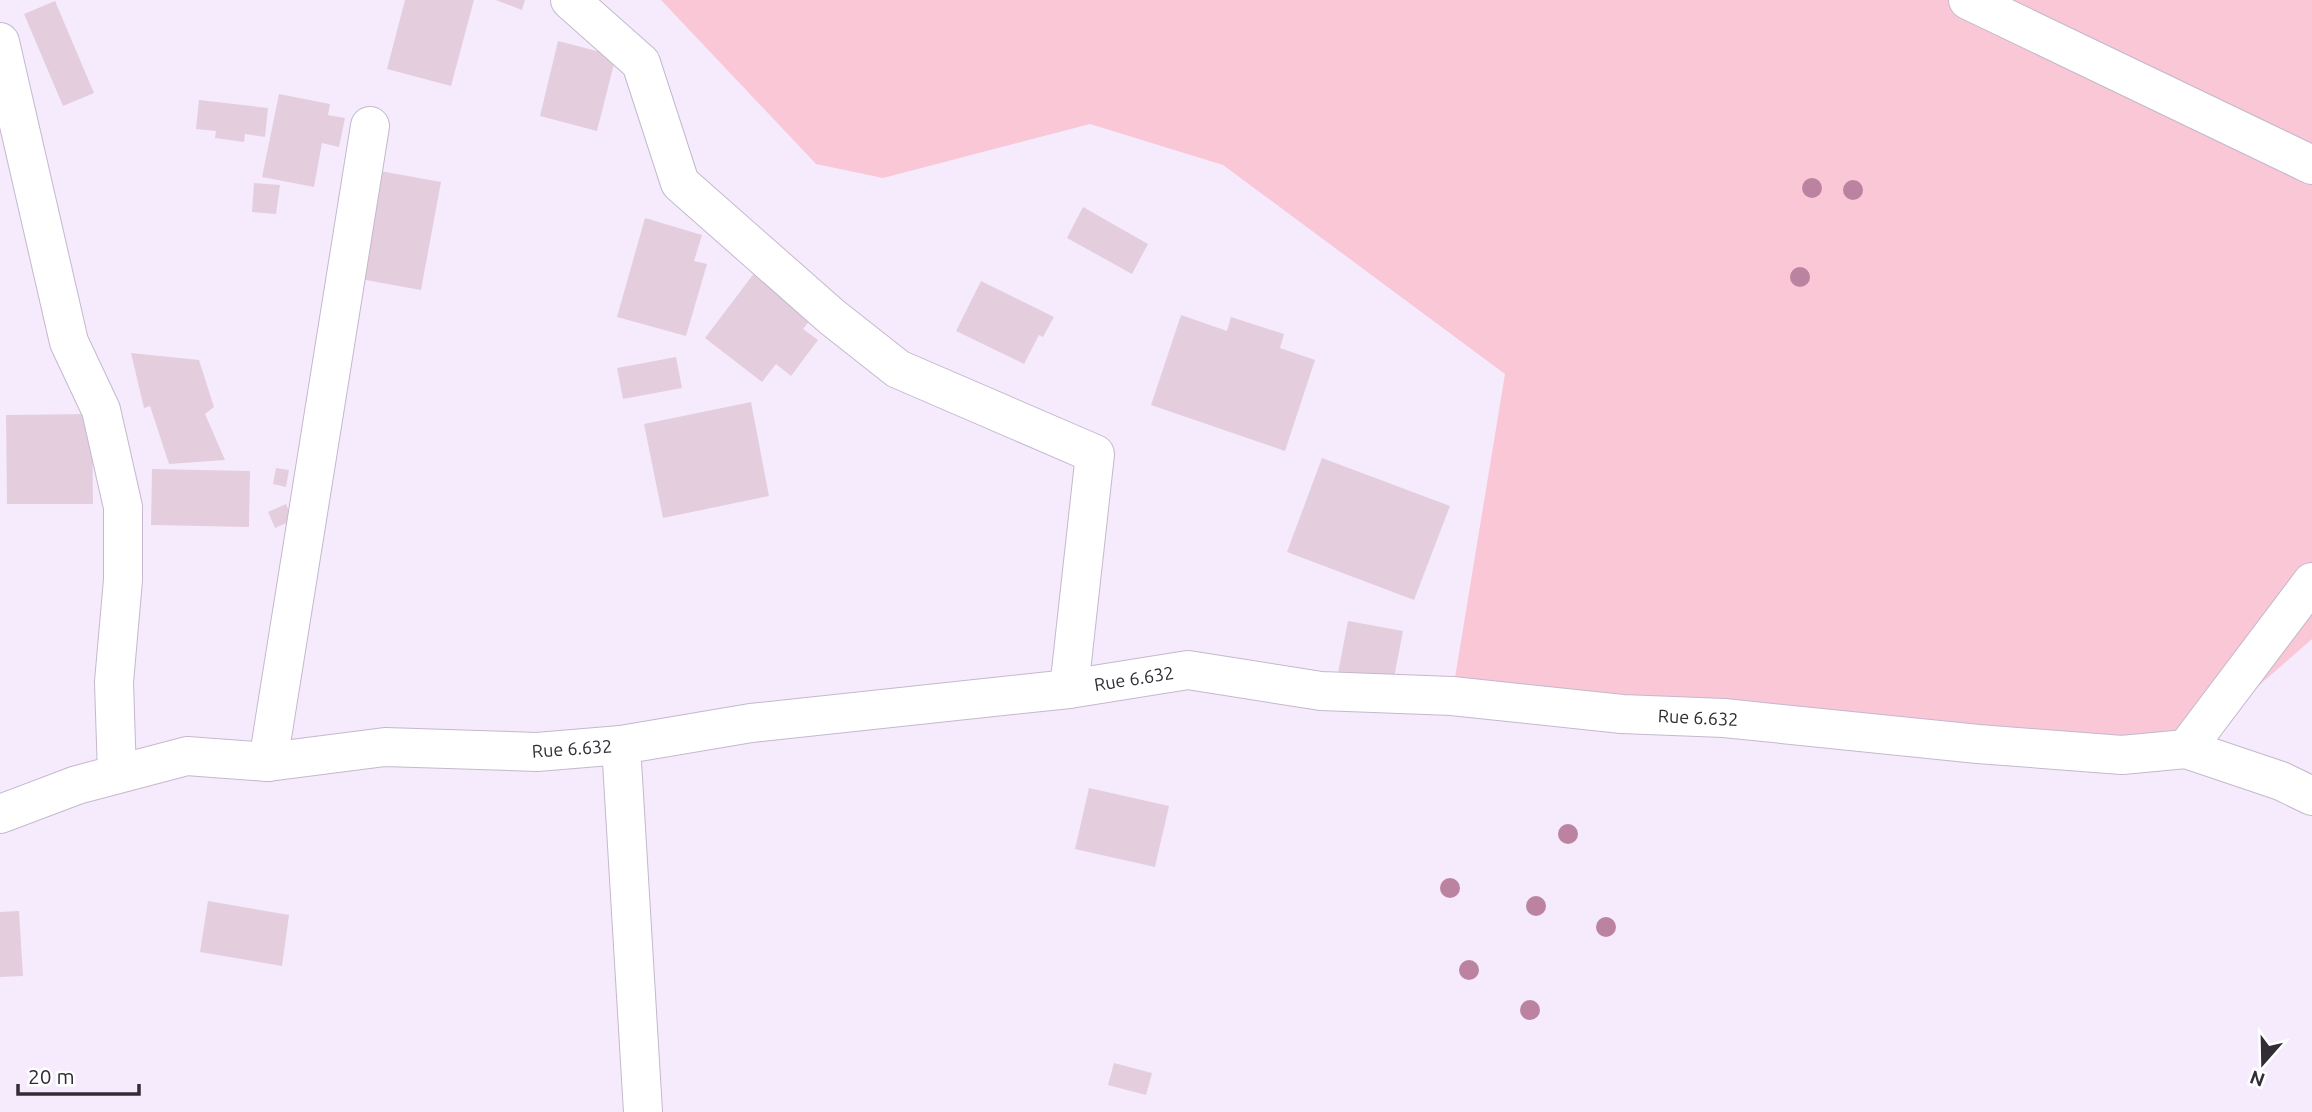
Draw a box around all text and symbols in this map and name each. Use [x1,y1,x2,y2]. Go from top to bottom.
street label: Rue 6.632 [1092,662,1175,694]
street label: Rue 6.632 [1657,705,1739,729]
street label: Rue 6.632 [531,735,613,761]
north arrow [2228,1028,2298,1098]
scale bar [18,1052,138,1096]
text: 20 m [28,1064,75,1088]
text: N [2247,1066,2268,1092]

